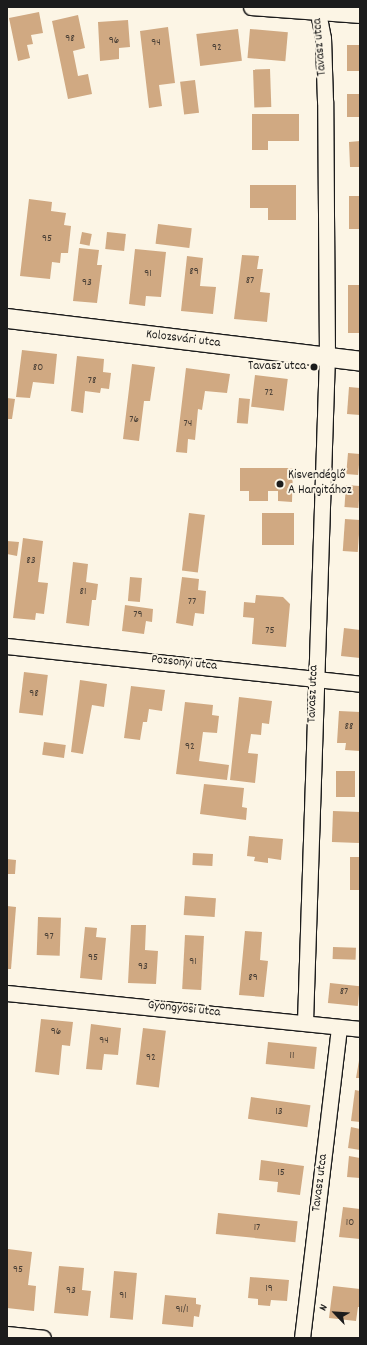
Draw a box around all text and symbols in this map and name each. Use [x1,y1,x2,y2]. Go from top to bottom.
street label: Tavasz utca [311,17,331,77]
house number: 98 [65,32,75,46]
house number: 96 [109,34,119,48]
house number: 94 [151,36,161,50]
house number: 92 [212,41,222,55]
house number: 95 [42,232,52,246]
house number: 89 [189,265,199,279]
house number: 91 [144,267,152,281]
house number: 87 [246,274,254,288]
house number: 93 [82,276,92,290]
street label: Kolozsvári utca [145,328,221,352]
place label: Tavasz utca [248,359,306,375]
house number: 80 [33,361,43,375]
marker: Tavasz utca [309,362,319,372]
house number: 78 [88,374,96,388]
house number: 72 [264,386,274,400]
house number: 76 [129,413,139,427]
house number: 74 [184,417,192,431]
place label: Kisvendéglő A Hargitához [288,469,352,500]
marker: Kisvendéglő A Hargitához [275,479,285,489]
house number: 83 [26,554,36,568]
house number: 81 [80,585,86,599]
house number: 77 [188,595,196,609]
house number: 79 [133,608,143,622]
house number: 75 [265,624,275,638]
street label: Pozsonyi utca [150,653,218,675]
street label: Tavasz utca [305,665,323,723]
house number: 98 [29,687,39,701]
house number: 88 [345,720,353,734]
house number: 92 [185,740,195,754]
house number: 97 [44,930,54,944]
house number: 95 [88,951,98,965]
house number: 91 [189,955,197,969]
house number: 93 [138,960,148,974]
house number: 89 [248,971,258,985]
house number: 87 [340,985,348,999]
street label: Gyöngyösi utca [147,998,221,1022]
house number: 96 [51,1025,61,1039]
house number: 94 [99,1034,109,1048]
house number: 11 [290,1049,294,1063]
house number: 92 [146,1051,156,1065]
house number: 13 [275,1105,283,1119]
street label: Tavasz utca [310,1153,332,1213]
house number: 15 [277,1166,285,1180]
house number: 10 [346,1216,354,1230]
house number: 17 [254,1221,260,1235]
house number: 95 [13,1263,23,1277]
house number: 19 [265,1282,273,1296]
house number: 93 [66,1284,76,1298]
house number: 91 [119,1289,127,1303]
north arrow [315,1293,355,1333]
text: N [316,1302,333,1314]
house number: 91/1 [176,1303,188,1317]

